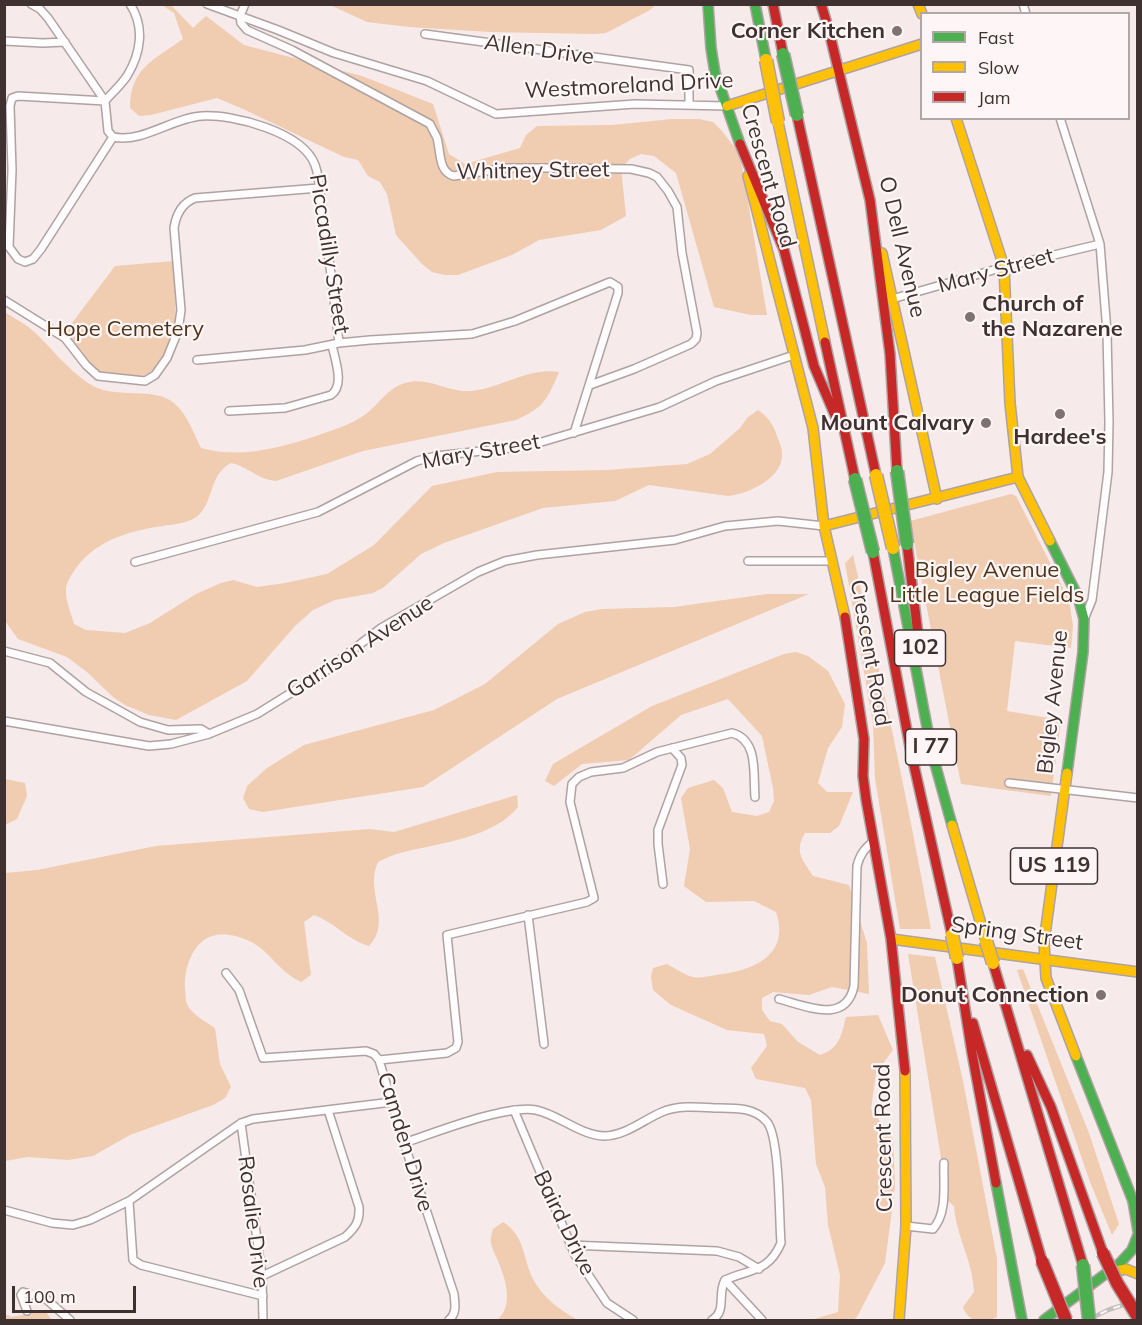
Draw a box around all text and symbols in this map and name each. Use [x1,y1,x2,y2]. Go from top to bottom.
legend [920,12,1130,120]
place label: Corner Kitchen [731,18,885,44]
marker: Corner Kitchen [890,24,904,38]
text: Fast [978,26,1014,49]
street label: Allen Drive [483,29,595,71]
text: Slow [978,56,1019,79]
street label: Westmoreland Drive [524,67,734,105]
text: Jam [978,86,1011,109]
street label: Crescent Road [735,101,801,251]
street label: Whitney Street [456,156,610,186]
street label: Piccadilly Street [303,172,355,336]
street label: O Dell Avenue [873,174,931,320]
street label: Mary Street [935,243,1057,299]
place label: Church of the Nazarene [982,291,1123,342]
marker: Church of the Nazarene [963,310,977,324]
park label: Hope Cemetery [46,316,204,342]
marker: Hardee's [1053,407,1067,421]
place label: Mount Calvary [820,410,974,436]
marker: Mount Calvary [979,416,993,430]
place label: Hardee's [1013,424,1107,450]
street label: Mary Street [420,429,542,475]
park label: Bigley Avenue Little League Fields [890,557,1084,608]
street label: Crescent Road [844,577,896,729]
street label: Garrison Avenue [282,590,438,704]
street label: Bigley Avenue [1032,629,1074,775]
road number: 102 [894,630,946,666]
road number: I 77 [906,729,956,765]
road number: US 119 [1010,848,1098,884]
street label: Spring Street [949,912,1085,956]
place label: Donut Connection [901,982,1089,1008]
marker: Donut Connection [1094,988,1108,1002]
street label: Crescent Road [870,1063,898,1213]
street label: Camden Drive [371,1069,439,1215]
street label: Rosalie Drive [232,1154,274,1290]
street label: Baird Drive [527,1166,601,1280]
scale bar [15,1274,140,1312]
text: 100 m [23,1285,76,1308]

